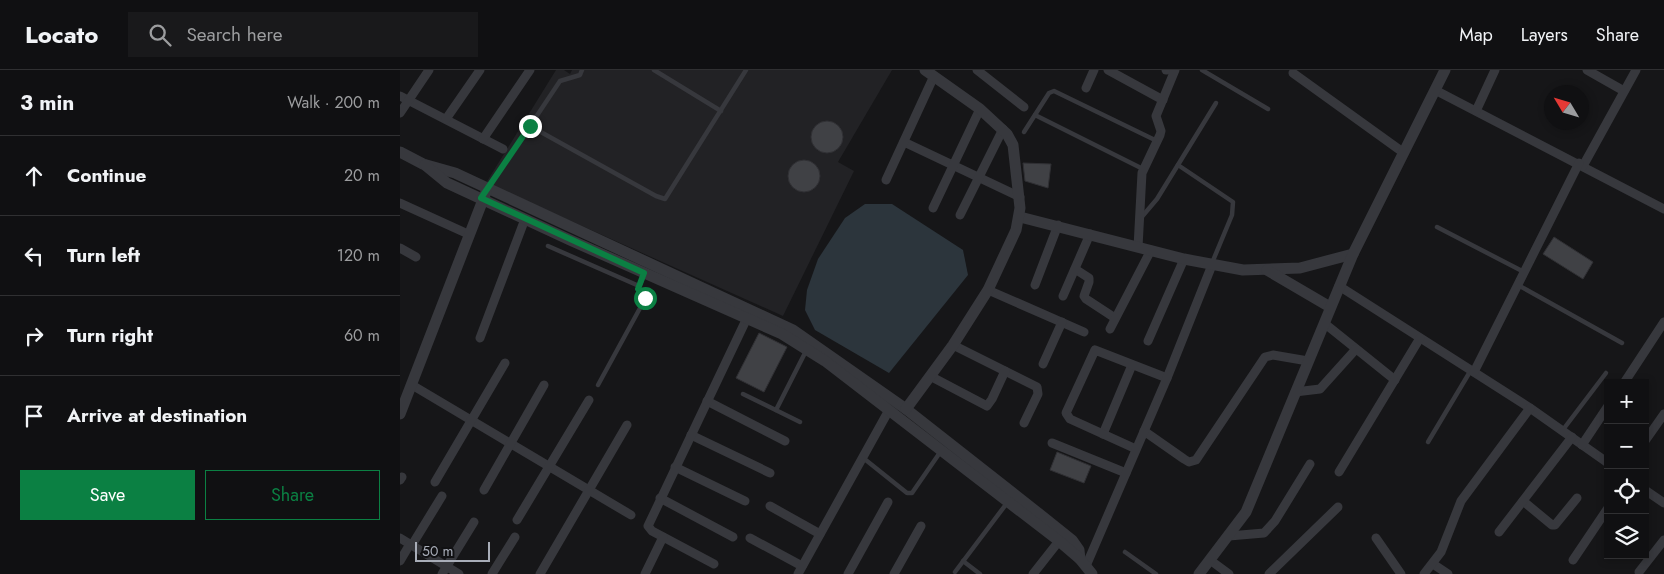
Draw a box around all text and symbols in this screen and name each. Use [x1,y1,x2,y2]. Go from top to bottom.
search box [128,12,478,57]
text: Locato [25,17,98,52]
icon: search [146,21,174,49]
text: Search here [186,21,283,48]
text: Map [1459,22,1493,48]
text: Layers [1521,22,1568,48]
text: Share [1596,22,1639,48]
north arrow [1544,85,1589,130]
text: 3 min [20,88,74,118]
text: Walk · 200 m [287,91,380,114]
route end [519,115,542,138]
icon: ahead [20,162,48,190]
text: Continue [67,162,146,189]
text: 20 m [344,164,380,187]
icon: left [20,242,48,270]
text: Turn left [67,242,140,269]
text: 120 m [337,244,380,267]
route start [634,287,657,310]
icon: right [20,322,48,350]
text: Turn right [67,322,153,349]
text: 60 m [344,324,380,347]
map controls [1604,379,1649,559]
button: + [1604,379,1649,424]
icon: arrive [20,402,48,430]
text: Arrive at destination [67,402,247,429]
button: − [1604,424,1649,469]
button: locate [1604,469,1649,514]
button: Save [20,470,195,520]
button: Share [205,470,380,520]
button: layers [1604,514,1649,559]
scale bar [415,539,490,562]
text: 50 m [422,541,453,561]

